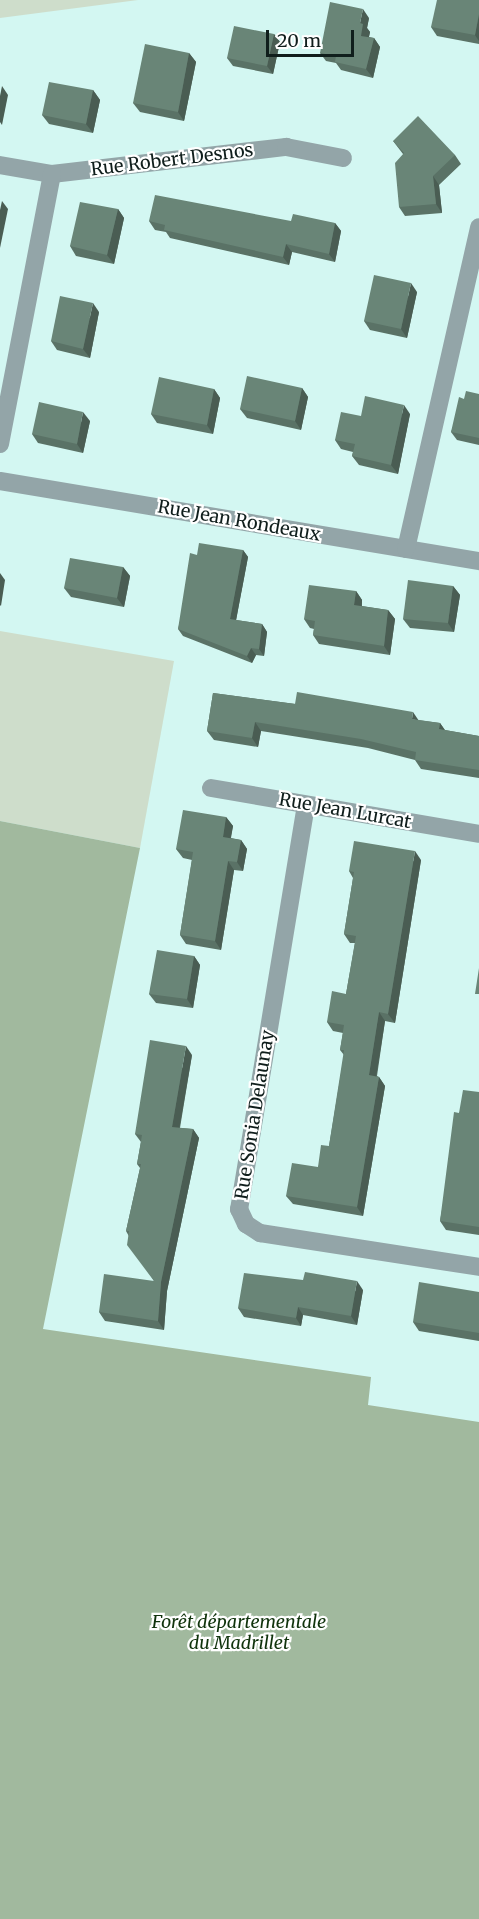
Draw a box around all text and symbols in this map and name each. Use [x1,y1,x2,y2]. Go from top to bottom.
scale bar [269,18,358,56]
text: 20 m [277,29,321,52]
street label: Rue Robert Desnos [90,139,254,181]
street label: Rue Jean Rondeaux [156,496,322,546]
street label: Rue Jean Lurcat [277,789,413,833]
street label: Rue Sonia Delaunay [231,1029,279,1201]
park label: Forêt départementale du Madrillet [152,1612,326,1654]

